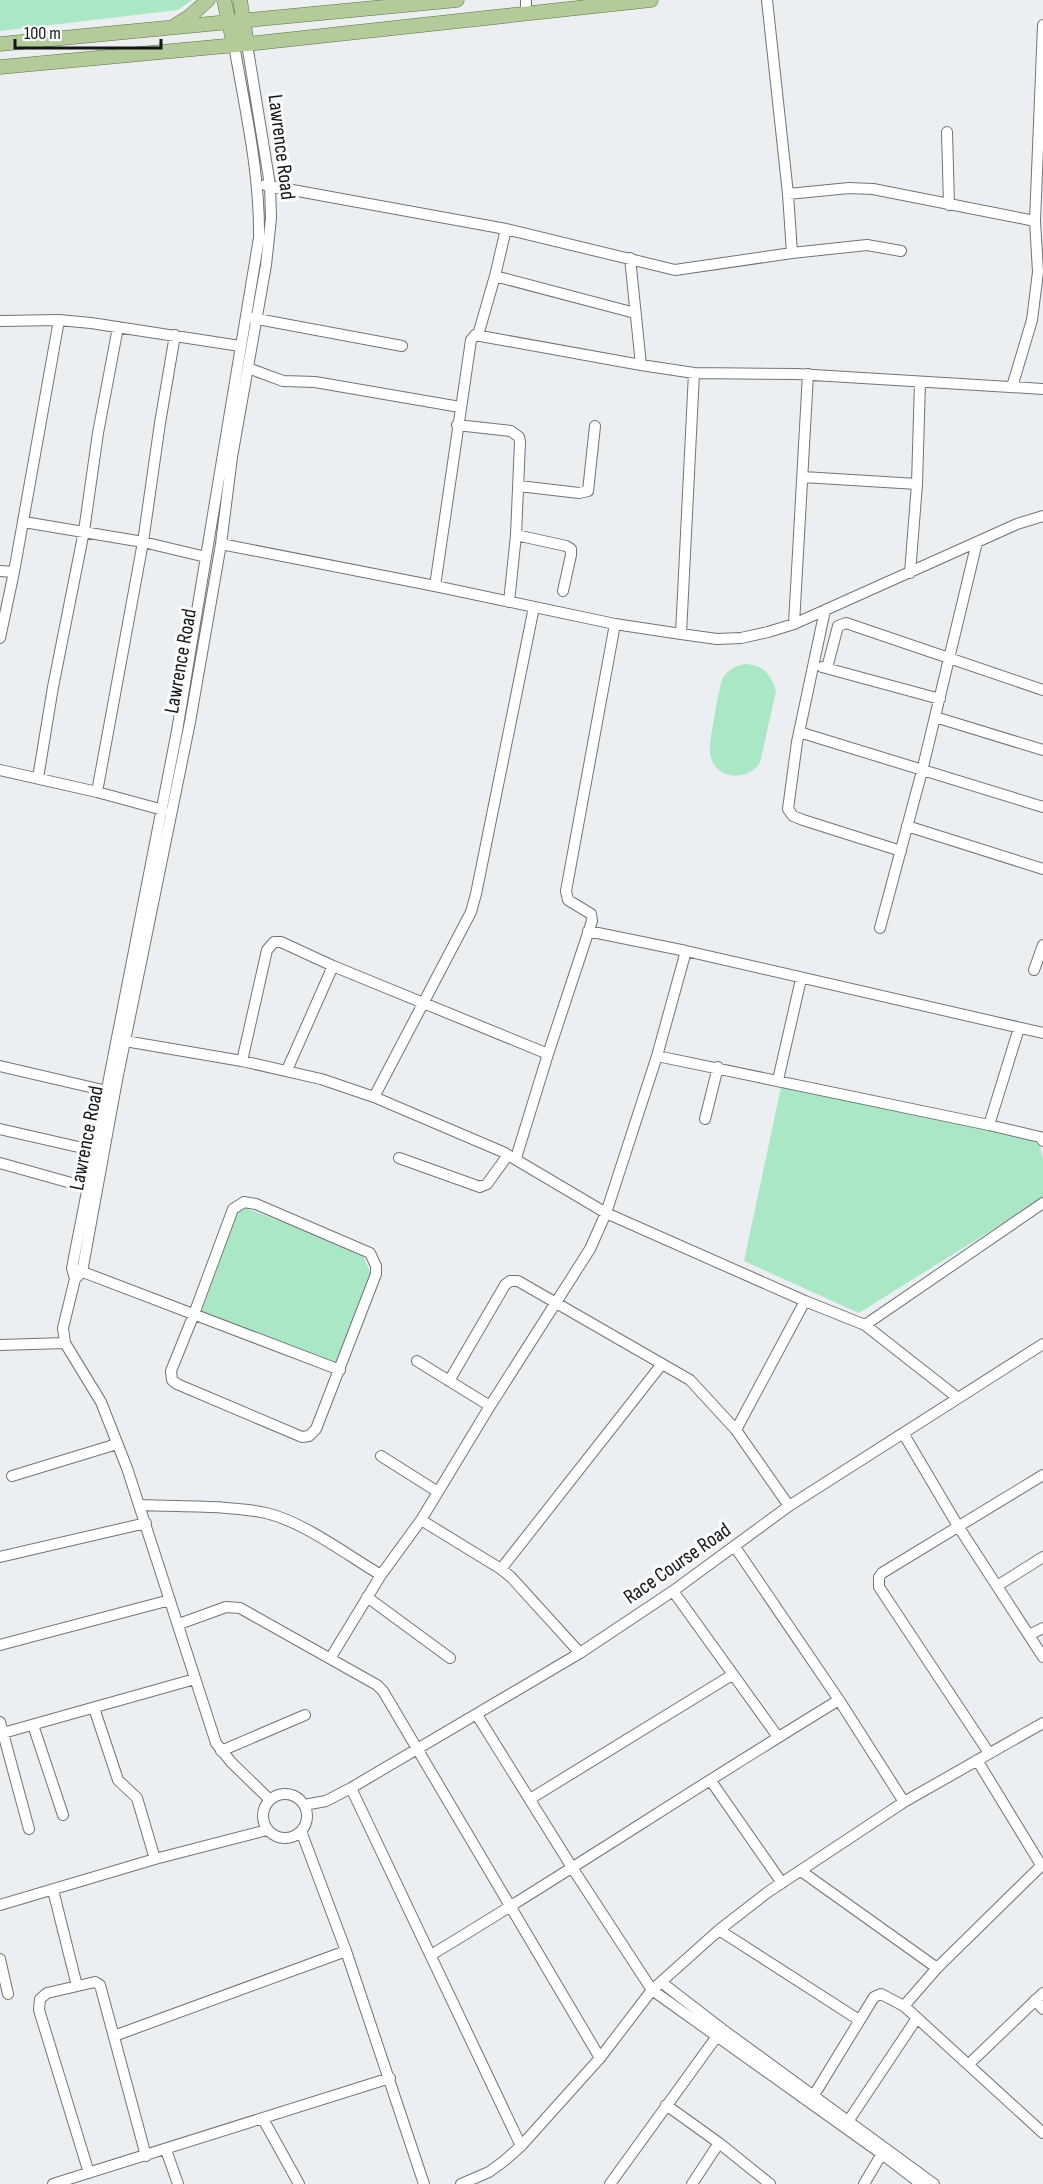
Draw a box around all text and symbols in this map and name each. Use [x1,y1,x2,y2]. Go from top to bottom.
scale bar [15,12,160,50]
text: 100 m [24,23,61,44]
street label: Lawrence Road [263,93,300,201]
street label: Lawrence Road [159,607,202,715]
street label: Lawrence Road [64,1084,109,1192]
street label: Race Course Road [619,1517,736,1610]

